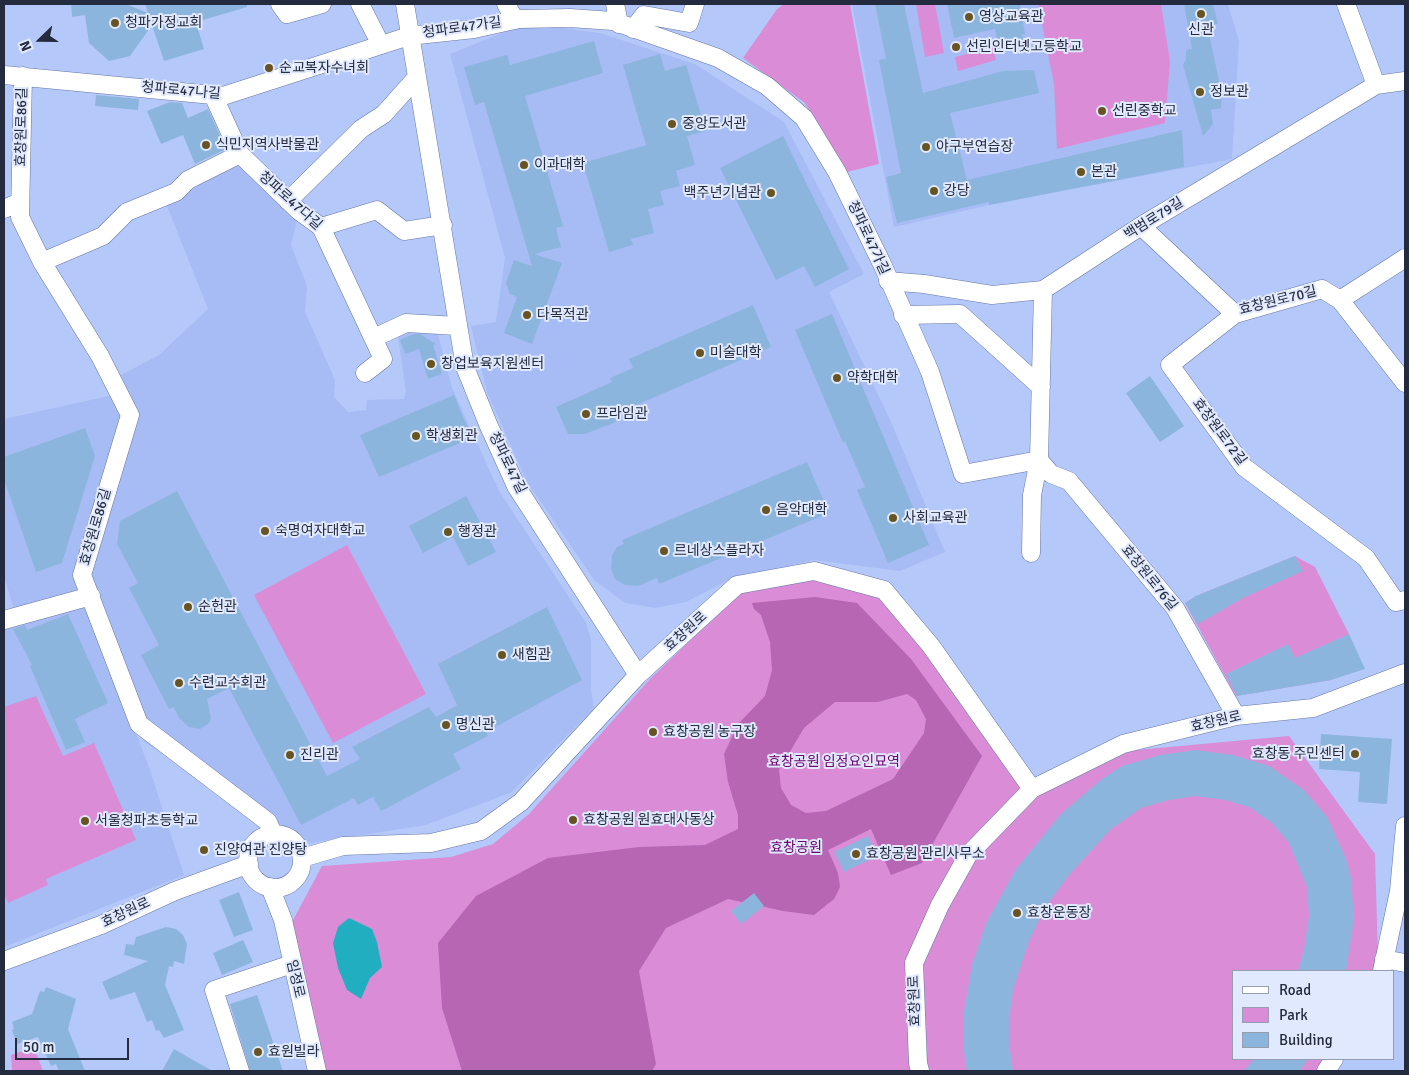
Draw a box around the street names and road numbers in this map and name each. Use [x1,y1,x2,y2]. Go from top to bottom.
street label: 청파로47가길 [421,14,503,42]
street label: 청파로47나길 [141,79,221,103]
street label: 효창원로86길 [13,87,31,167]
street label: 청파로47다길 [255,168,325,234]
street label: 백범로79길 [1121,194,1187,244]
street label: 청파로47가길 [844,198,892,278]
street label: 효창원로70길 [1237,283,1319,319]
street label: 효창원로72길 [1188,395,1250,469]
street label: 청파로47길 [485,429,529,497]
street label: 효창원로86길 [77,486,115,568]
street label: 효창원로76길 [1117,542,1181,614]
street label: 효창원로 [661,609,711,655]
street label: 효창원로 [1189,708,1243,736]
street label: 효창원로 [99,895,153,931]
street label: 임정로 [282,958,308,1000]
street label: 효창원로 [906,975,924,1027]

